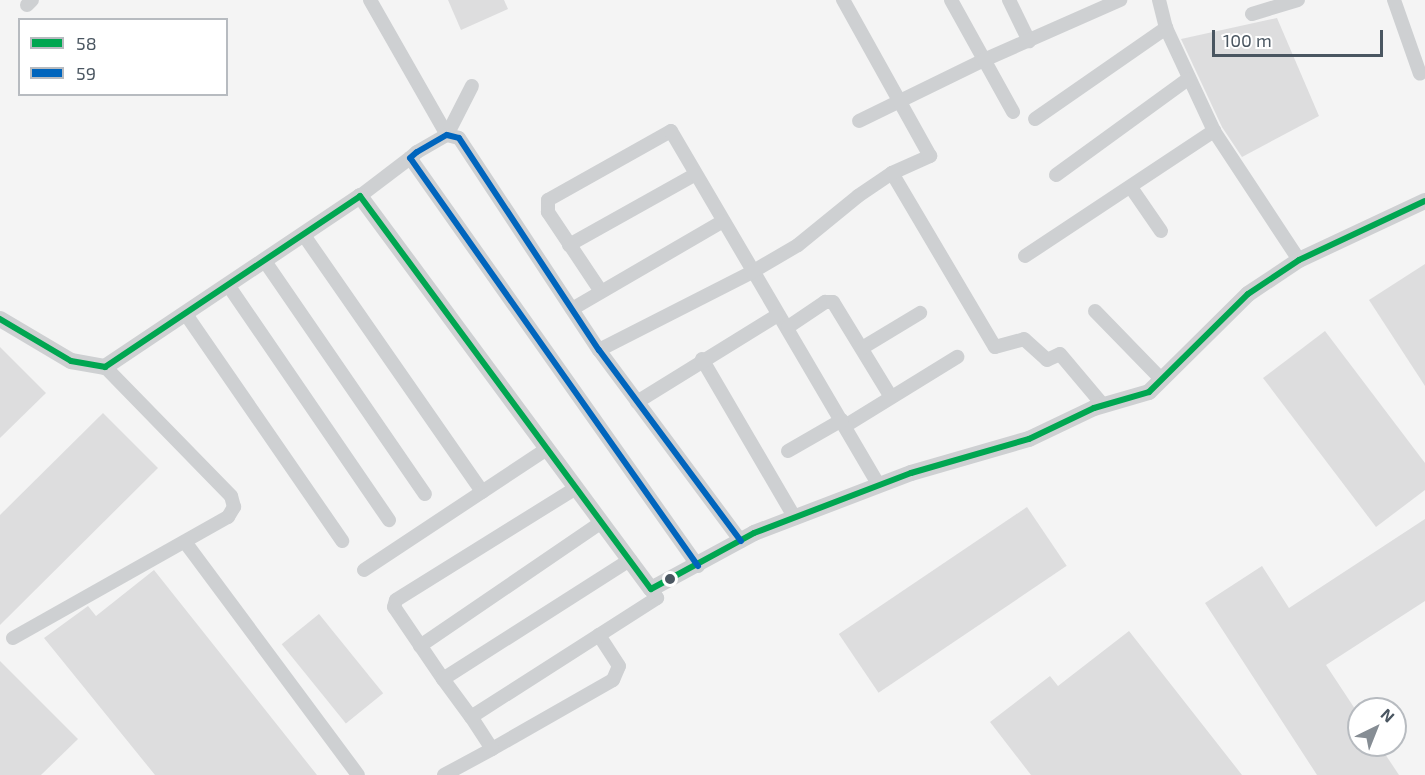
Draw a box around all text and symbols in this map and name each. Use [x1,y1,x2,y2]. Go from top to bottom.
legend [18,18,228,96]
scale bar [1215,18,1386,56]
text: 100 m [1223,29,1272,51]
text: 58 [76,32,97,54]
text: 59 [76,62,96,84]
unlabelled marker [664,573,676,585]
north arrow [1347,697,1407,757]
text: N [1378,704,1399,726]

